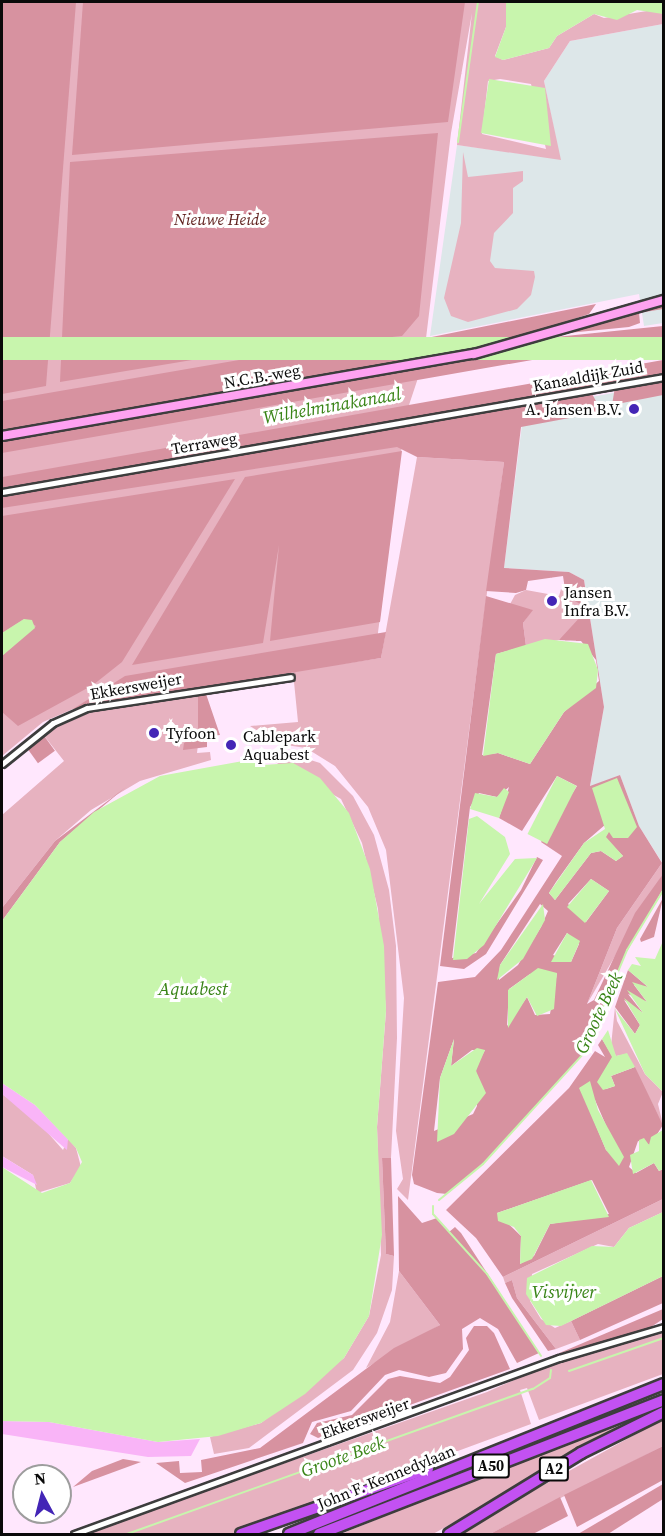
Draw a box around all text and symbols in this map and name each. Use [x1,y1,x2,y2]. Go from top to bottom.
park label: Nieuwe Heide [174,209,266,229]
street label: Kanaaldijk Zuid [531,357,645,395]
street label: N.C.B.-weg [222,360,302,392]
water label: Wilhelminakanaal [261,383,403,429]
place label: A. Jansen B.V. [525,399,622,419]
marker: A. Jansen B.V. [627,402,641,416]
street label: Terraweg [170,428,238,458]
place label: Jansen Infra B.V. [564,582,629,620]
marker: Jansen Infra B.V. [545,594,559,608]
street label: Ekkersweijer [89,668,183,704]
place label: Tyfoon [166,723,216,743]
marker: Tyfoon [147,726,161,740]
place label: Cablepark Aquabest [243,726,316,764]
marker: Cablepark Aquabest [224,738,238,752]
water label: Groote Beek [571,969,627,1057]
water label: Aquabest [158,978,228,1000]
water label: Visvijver [532,1281,596,1303]
street label: Ekkersweijer [318,1393,412,1443]
water label: Groote Beek [298,1432,388,1482]
street label: John F. Kennedylaan [314,1441,458,1513]
road number: A50 [472,1454,510,1478]
road number: A2 [538,1457,570,1481]
north arrow [12,1464,72,1524]
text: N [33,1466,47,1490]

